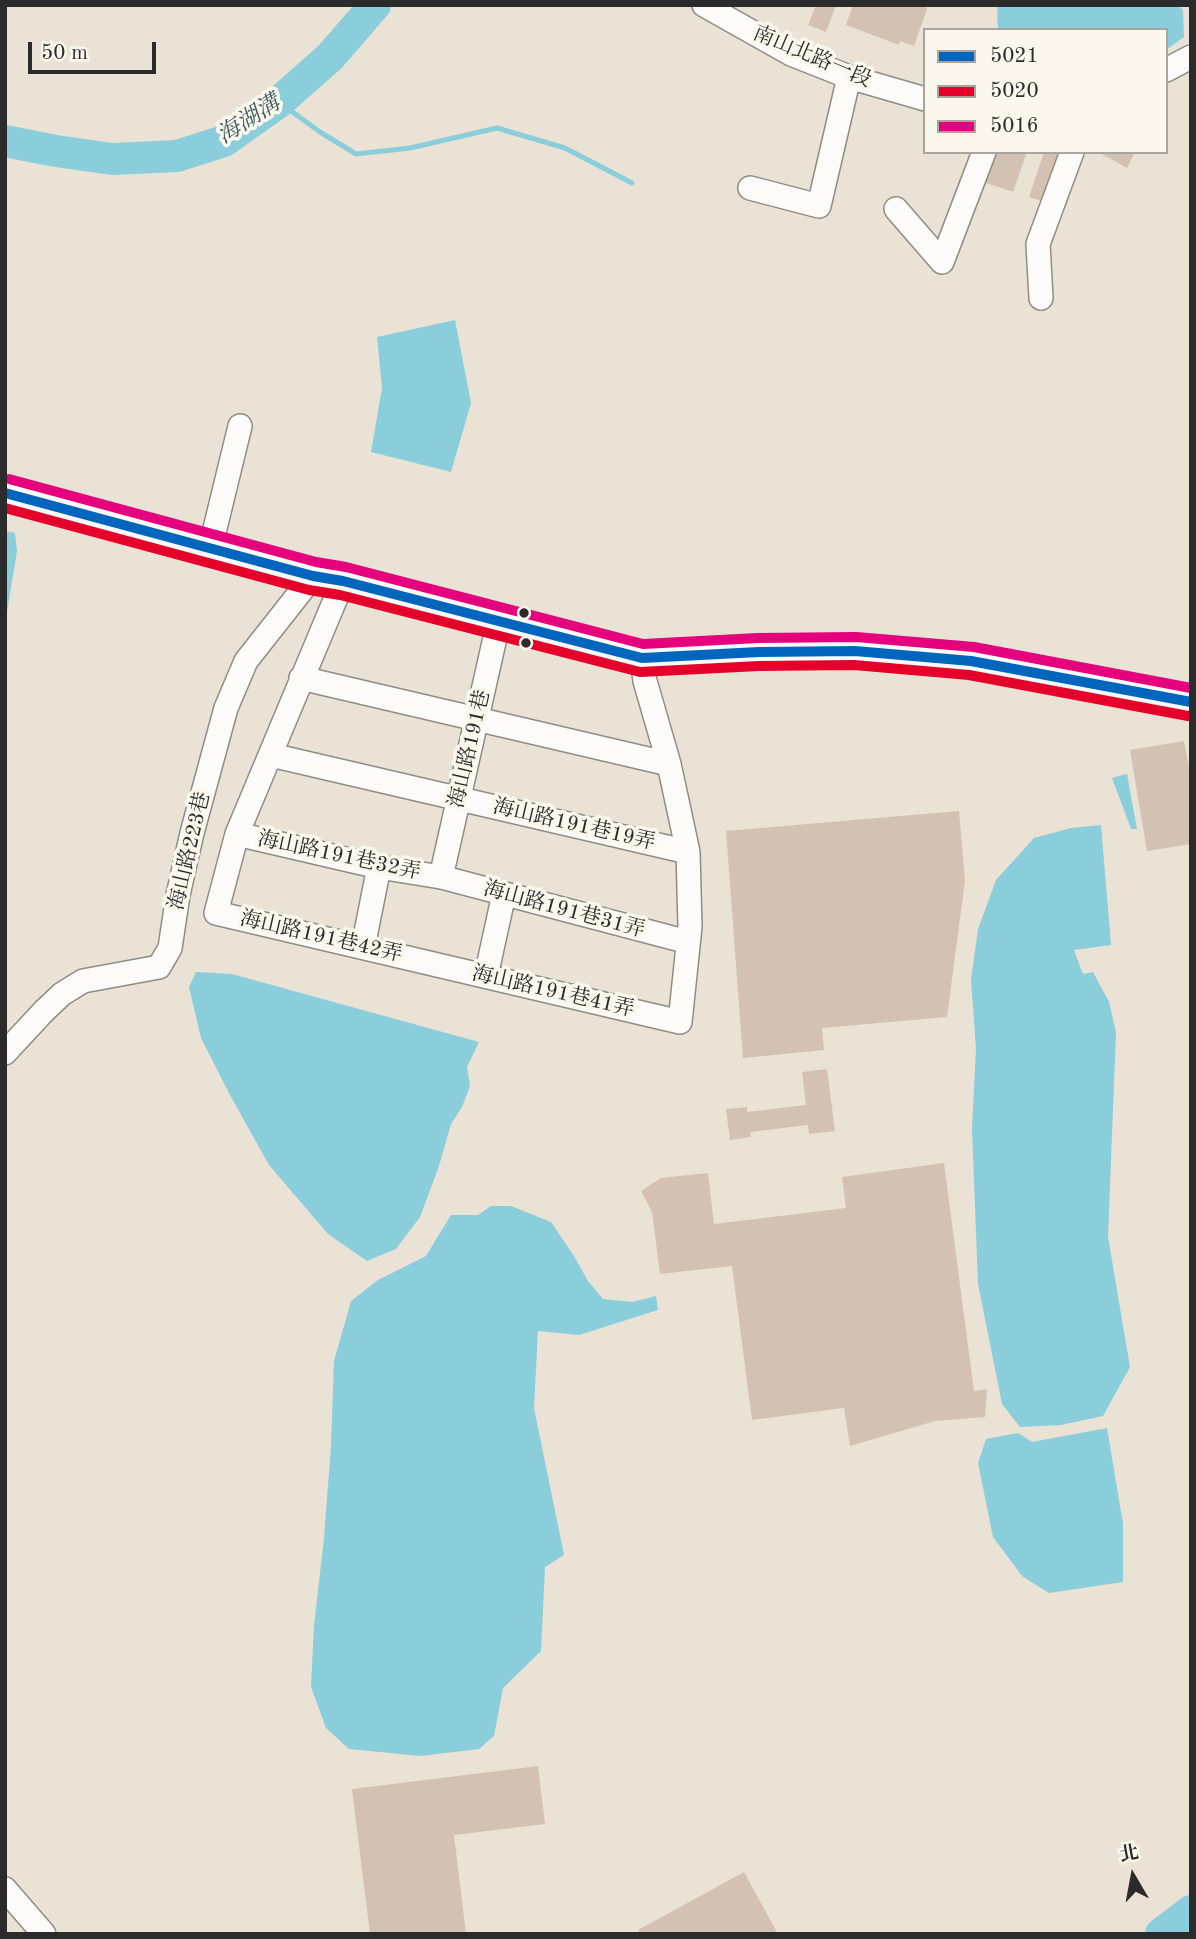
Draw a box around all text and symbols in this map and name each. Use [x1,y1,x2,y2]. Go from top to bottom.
street label: 南山北路一段 [749,21,875,93]
scale bar [32,28,159,72]
legend [923,28,1168,154]
text: 50 m [41,43,88,64]
text: 5021 [990,46,1039,67]
text: 5020 [990,81,1039,102]
water label: 海湖溝 [213,90,285,150]
text: 5016 [990,116,1039,137]
unlabelled marker [517,606,531,620]
unlabelled marker [519,636,533,650]
street label: 海山路191巷 [444,687,496,811]
street label: 海山路223巷 [164,789,216,913]
street label: 海山路191巷19弄 [490,794,658,856]
street label: 海山路191巷32弄 [255,826,423,886]
street label: 海山路191巷31弄 [481,876,647,944]
street label: 海山路191巷42弄 [237,906,405,968]
street label: 海山路191巷41弄 [469,961,637,1023]
north arrow [1098,1841,1168,1911]
text: 北 [1118,1844,1140,1866]

